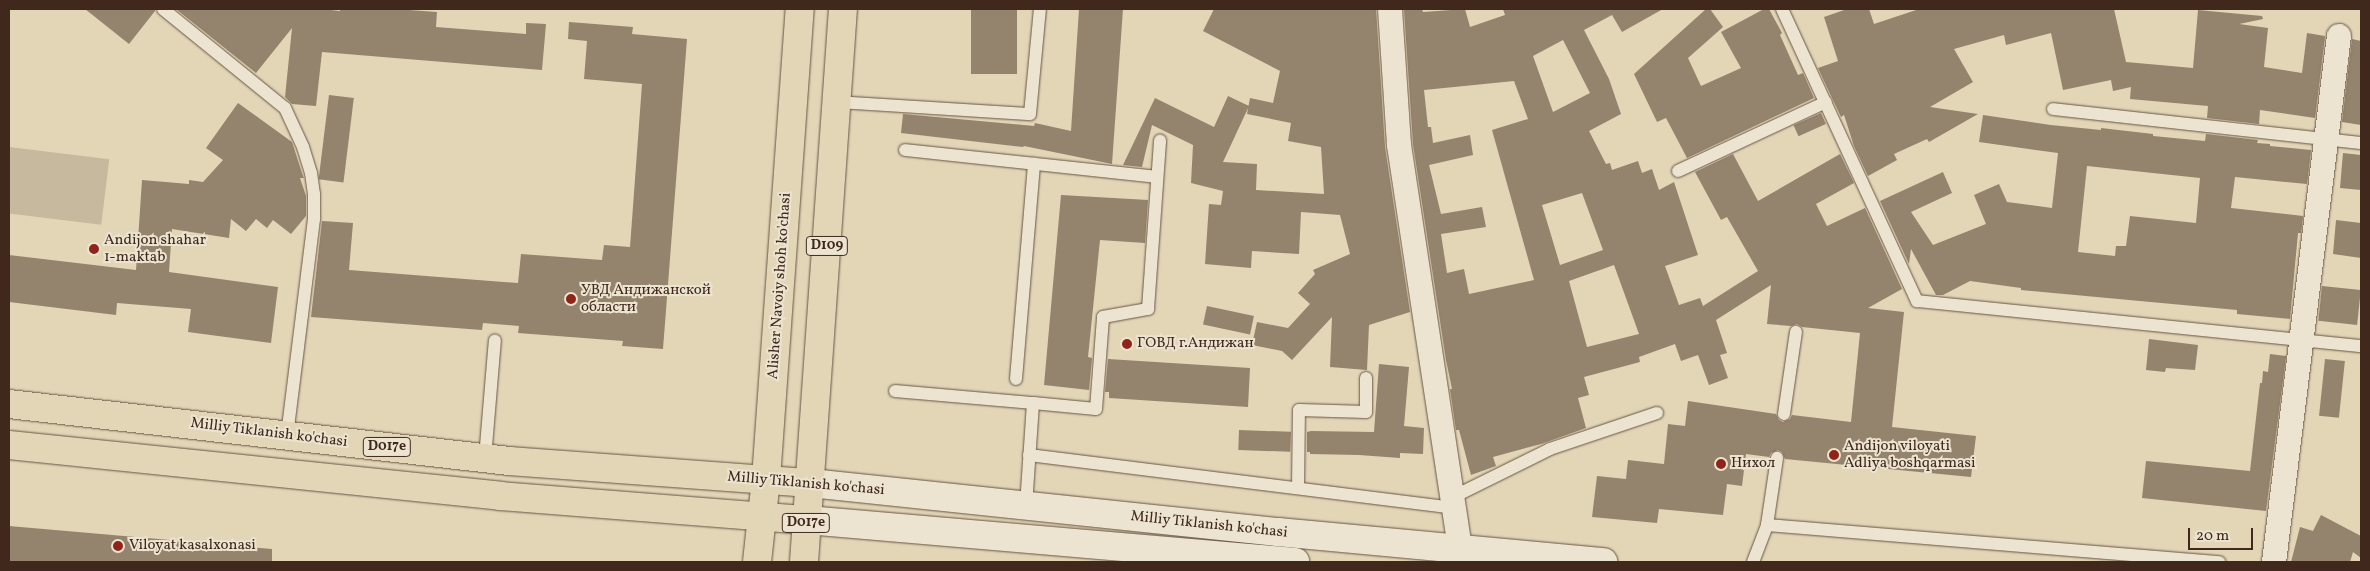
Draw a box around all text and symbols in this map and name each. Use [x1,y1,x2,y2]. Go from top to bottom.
street label: Alisher Navoiy shoh ko'chasi [764,192,796,380]
place label: Andijon shahar 1-maktab [104,231,206,266]
road number: D109 [806,235,848,258]
marker: Andijon shahar 1-maktab [88,243,100,255]
place label: УВД Андижанской области [581,281,711,316]
marker: УВД Андижанской области [565,293,577,305]
place label: ГОВД г.Андижан [1137,335,1254,353]
marker: ГОВД г.Андижан [1121,338,1133,350]
street label: Milliy Tiklanish ko'chasi [189,414,349,452]
road number: D017e [362,436,412,458]
place label: Andijon viloyati Adliya boshqarmasi [1844,437,1975,472]
marker: Andijon viloyati Adliya boshqarmasi [1828,449,1840,461]
place label: Нихол [1731,455,1775,473]
marker: Нихол [1715,458,1727,470]
street label: Milliy Tiklanish ko'chasi [726,468,886,500]
street label: Milliy Tiklanish ko'chasi [1129,508,1289,542]
road number: D017e [781,512,831,534]
scale bar [2190,518,2255,550]
text: 20 m [2196,526,2229,547]
place label: Viloyat kasalxonasi [129,537,256,555]
marker: Viloyat kasalxonasi [111,539,125,553]

